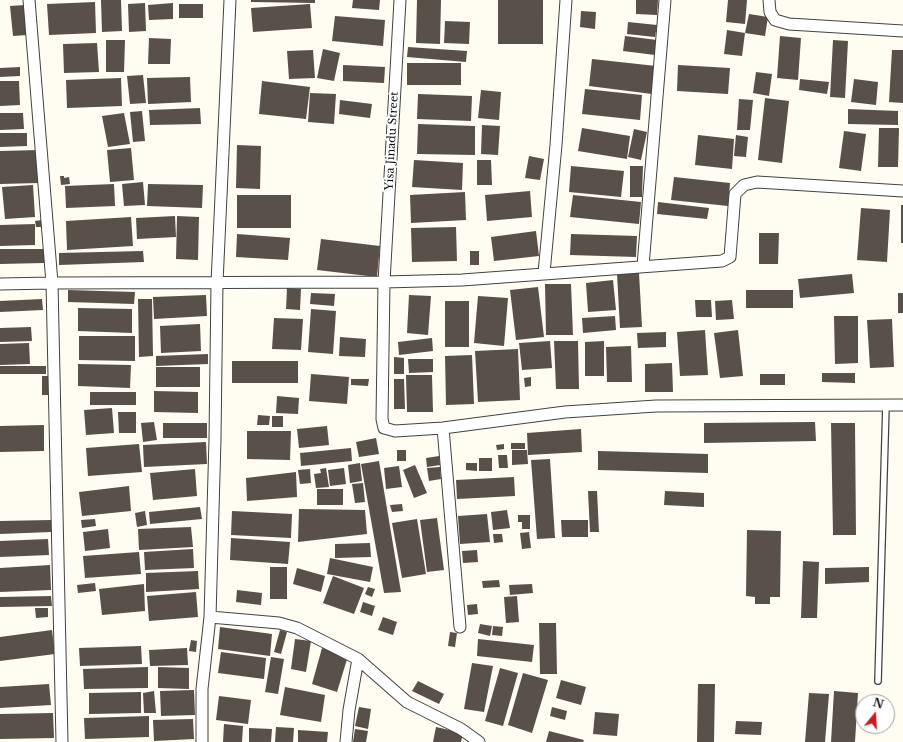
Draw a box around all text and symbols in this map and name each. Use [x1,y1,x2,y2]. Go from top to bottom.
street label: Yisa Jinadu Street [383,91,401,191]
north arrow [855,694,895,734]
text: N [871,695,885,712]

